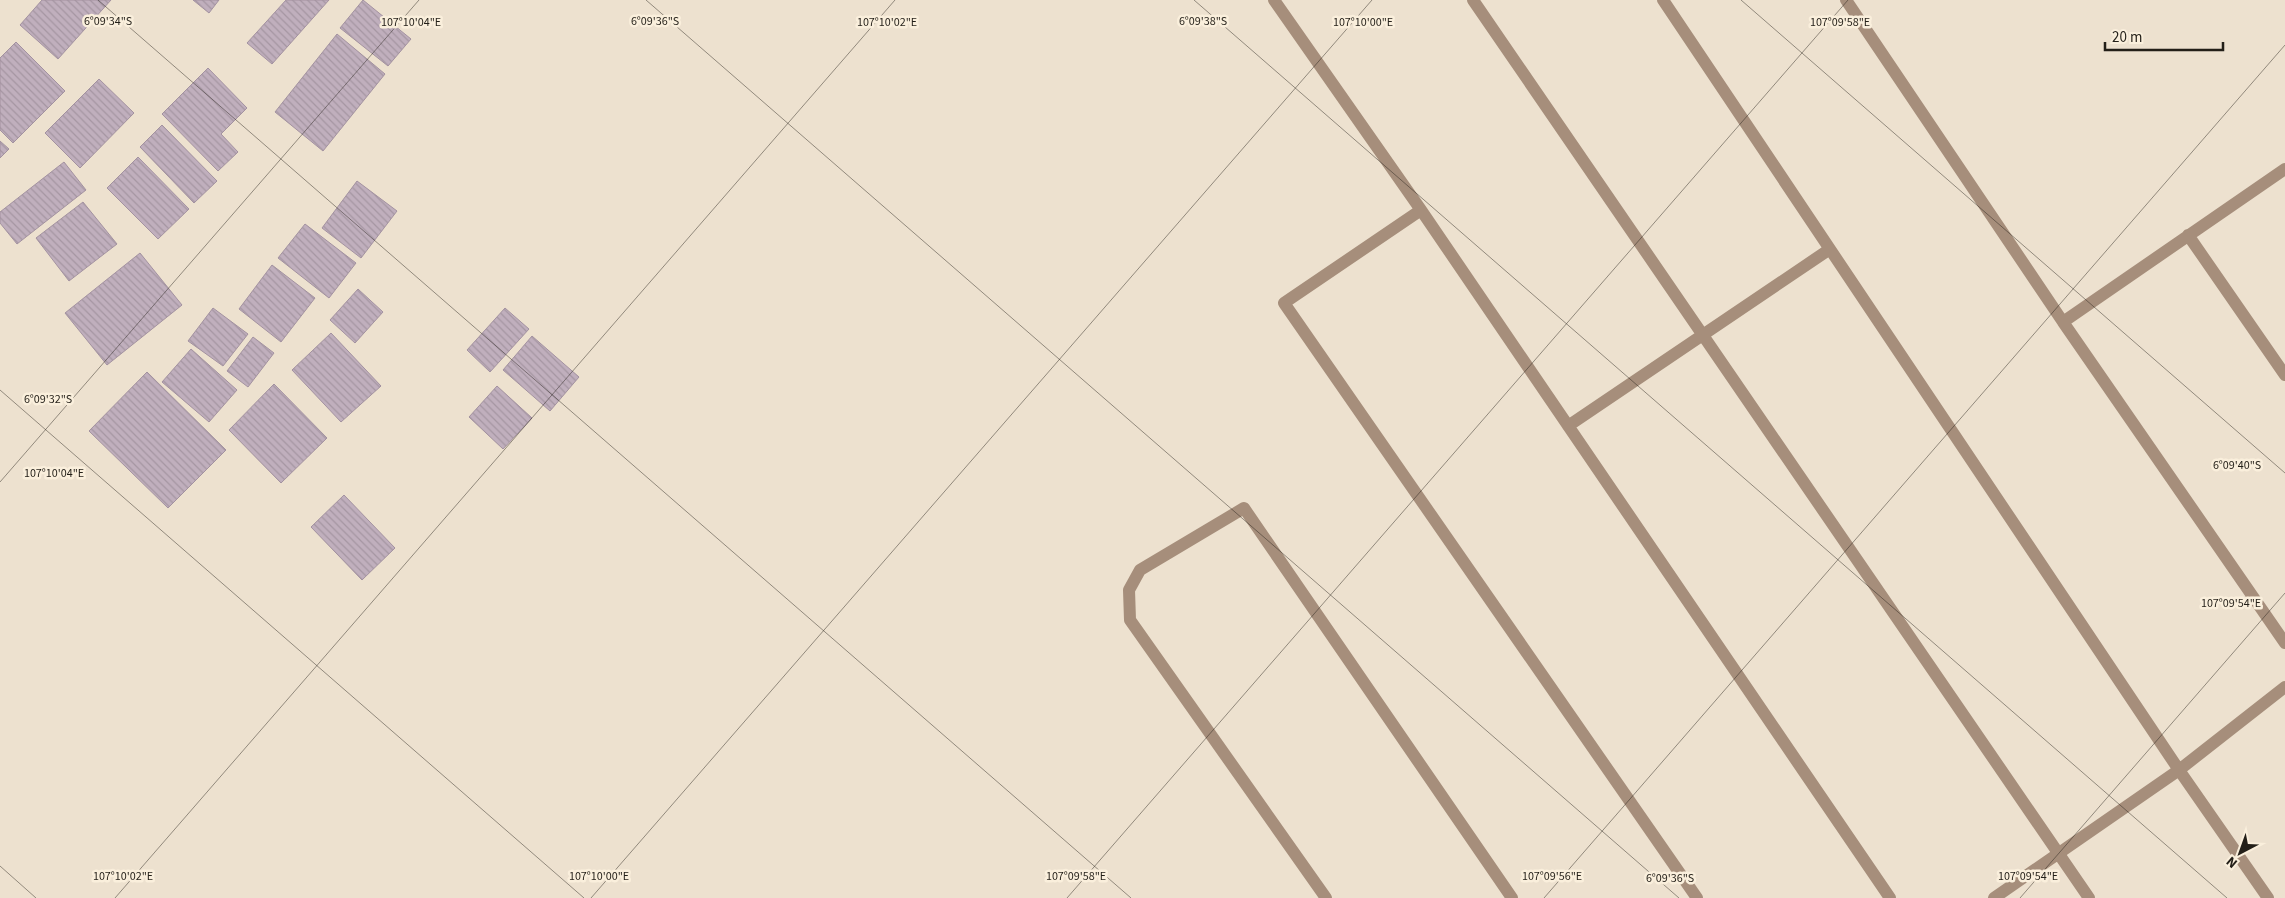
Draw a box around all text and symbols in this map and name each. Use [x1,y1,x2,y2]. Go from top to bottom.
text: 6°09'34"S [84,13,132,30]
text: 6°09'36"S [631,13,679,30]
text: 6°09'38"S [1179,13,1227,30]
text: 107°10'04"E [381,14,441,31]
text: 107°10'02"E [857,14,917,31]
text: 107°10'00"E [1333,14,1393,31]
text: 107°09'58"E [1810,14,1870,31]
scale bar [2105,20,2222,52]
text: 20 m [2112,27,2142,48]
text: 6°09'32"S [24,391,72,408]
text: 6°09'40"S [2213,457,2261,474]
text: 107°10'04"E [24,465,84,482]
text: 107°09'54"E [2201,595,2261,612]
north arrow [2215,828,2265,878]
text: N [2222,851,2242,873]
text: 107°10'02"E [93,868,153,885]
text: 107°10'00"E [569,868,629,885]
text: 107°09'58"E [1046,868,1106,885]
text: 107°09'56"E [1522,868,1582,885]
text: 107°09'54"E [1998,868,2058,885]
text: 6°09'36"S [1646,870,1694,887]

